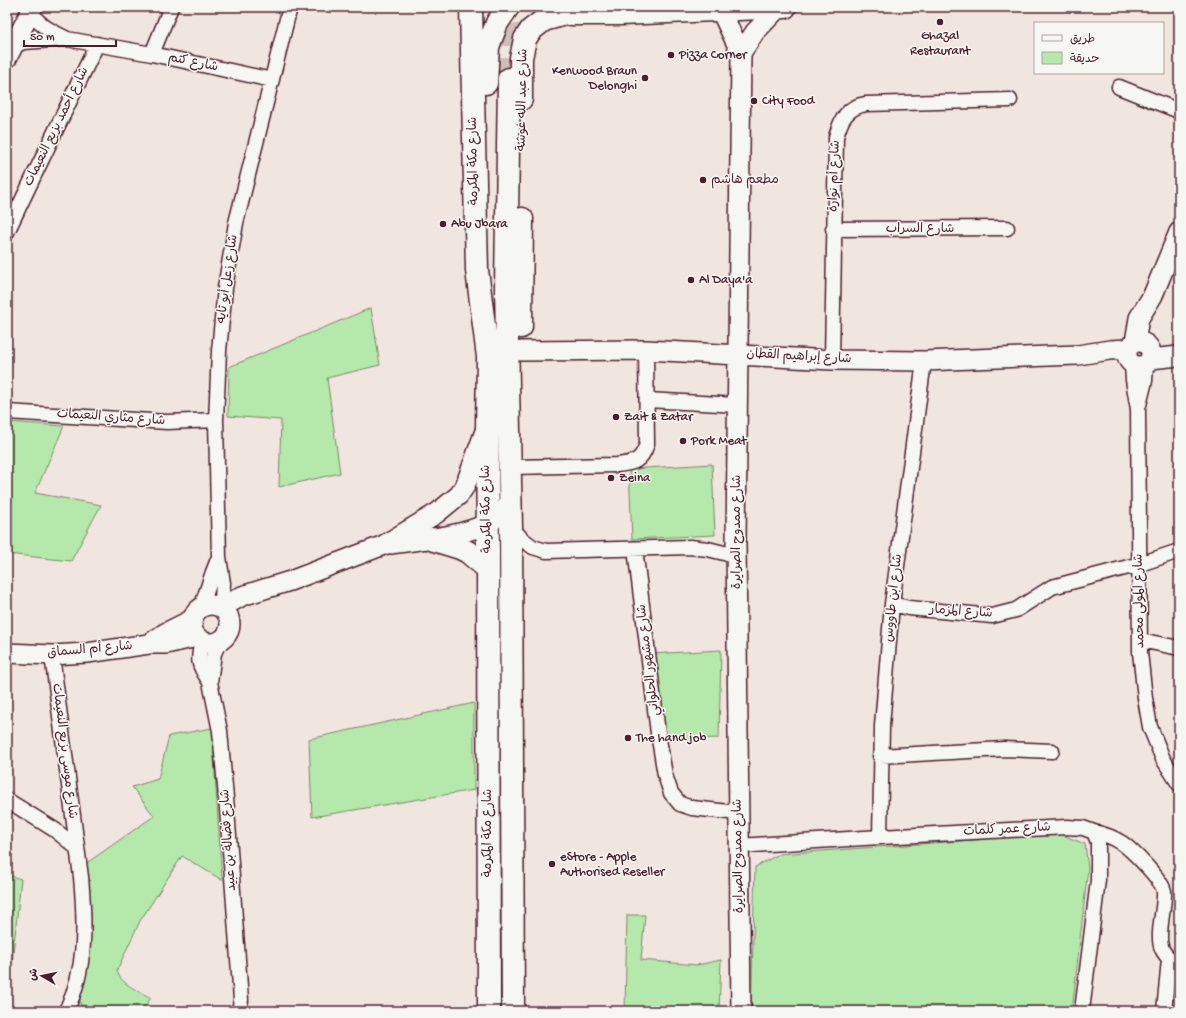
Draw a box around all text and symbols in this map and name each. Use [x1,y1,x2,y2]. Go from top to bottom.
marker: Ghazal Restaurant [935,17,945,27]
scale bar [24,22,116,48]
legend [1034,22,1164,74]
place label: Ghazal Restaurant [910,29,972,59]
text: 50 m [30,31,55,45]
text: طريق [1070,33,1095,47]
place label: Pizza Corner [678,48,748,63]
street label: شارع عبد الله غوشة [515,49,531,151]
street label: شارع كتم [166,50,219,77]
marker: Pizza Corner [666,50,676,60]
text: حديقة [1070,53,1099,67]
street label: شارع أحمد بزيع النعيمات [20,64,93,190]
place label: Kenwood Braun Delonghi [552,64,638,94]
marker: Kenwood Braun Delonghi [640,73,650,83]
place label: City Food [762,94,816,109]
marker: City Food [749,96,759,106]
street label: شارع مكة المكرمة [466,117,482,205]
street label: شارع أم نوارة [824,140,845,212]
place label: مطعم هاشم [711,173,779,189]
marker: مطعم هاشم [698,175,708,185]
place label: Abu Jbara [451,217,508,232]
marker: Abu Jbara [438,219,448,229]
street label: شارع السراب [886,222,954,237]
street label: شارع زعل أبو تايه [212,233,242,324]
place label: Al Daya'a [699,273,753,288]
marker: Al Daya'a [686,275,696,285]
street label: شارع إبراهيم القطان [746,347,852,368]
street label: شارع مثاري النعيمات [56,407,166,429]
place label: Zait & Zatar [624,410,694,425]
marker: Zait & Zatar [611,412,621,422]
place label: Pork Meat [690,434,748,449]
marker: Pork Meat [678,436,688,446]
street label: شارع مكة المكرمة [479,465,495,553]
place label: Zeina [619,471,651,486]
marker: Zeina [606,473,616,483]
street label: شارع ممدوح الصرايرة [730,475,745,589]
street label: شارع ابن طاووس [882,553,906,643]
street label: شارع المولى محمد [1132,554,1148,648]
street label: شارع المزمار [928,602,993,622]
street label: شارع مشهور الحلواني [635,603,665,717]
street label: شارع أم السماق [47,637,133,662]
street label: شارع موسى بزيع النعيمات [47,683,80,820]
place label: The hand job [635,731,706,746]
marker: The hand job [623,733,633,743]
street label: شارع فضالة بن عبيد [218,789,240,891]
street label: شارع مكة المكرمة [481,789,496,877]
street label: شارع ممدوح الصرايرة [731,799,747,913]
street label: شارع عمر كلمات [963,820,1051,840]
place label: eStore - Apple Authorised Reseller [560,850,666,880]
marker: eStore - Apple Authorised Reseller [547,859,557,869]
north arrow [22,956,62,996]
text: ش [27,968,41,982]

